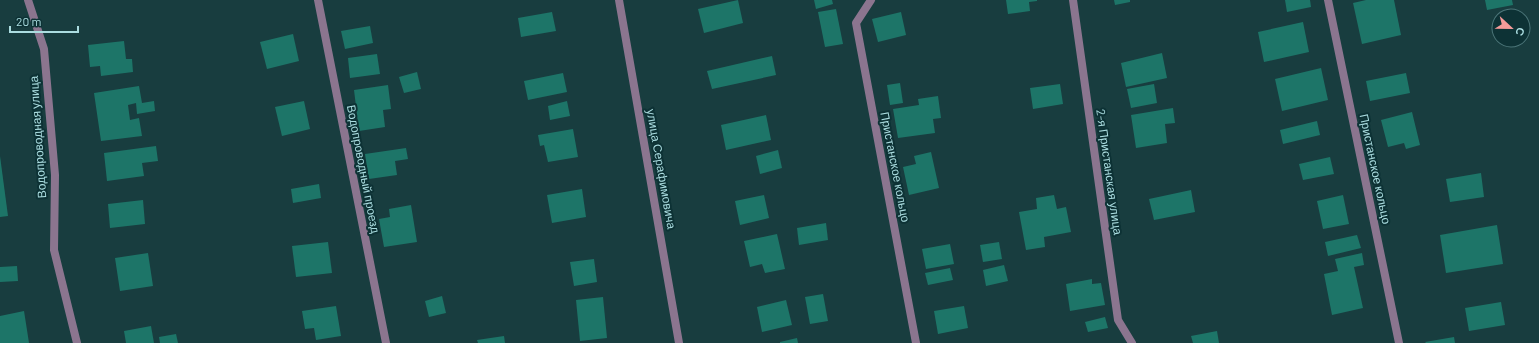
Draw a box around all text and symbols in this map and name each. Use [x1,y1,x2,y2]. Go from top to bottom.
scale bar [10,8,78,34]
north arrow [1491,8,1531,48]
text: 20 m [16,14,42,28]
text: С [1513,26,1528,38]
street label: Водопроводная улица [26,75,49,199]
street label: Водопроводный проезд [344,103,383,234]
street label: улица Серафимовича [644,108,679,230]
street label: 2-я Пристанская улица [1093,108,1126,236]
street label: Пристанское кольцо [877,110,914,224]
street label: Пристанское кольцо [1356,112,1395,226]

